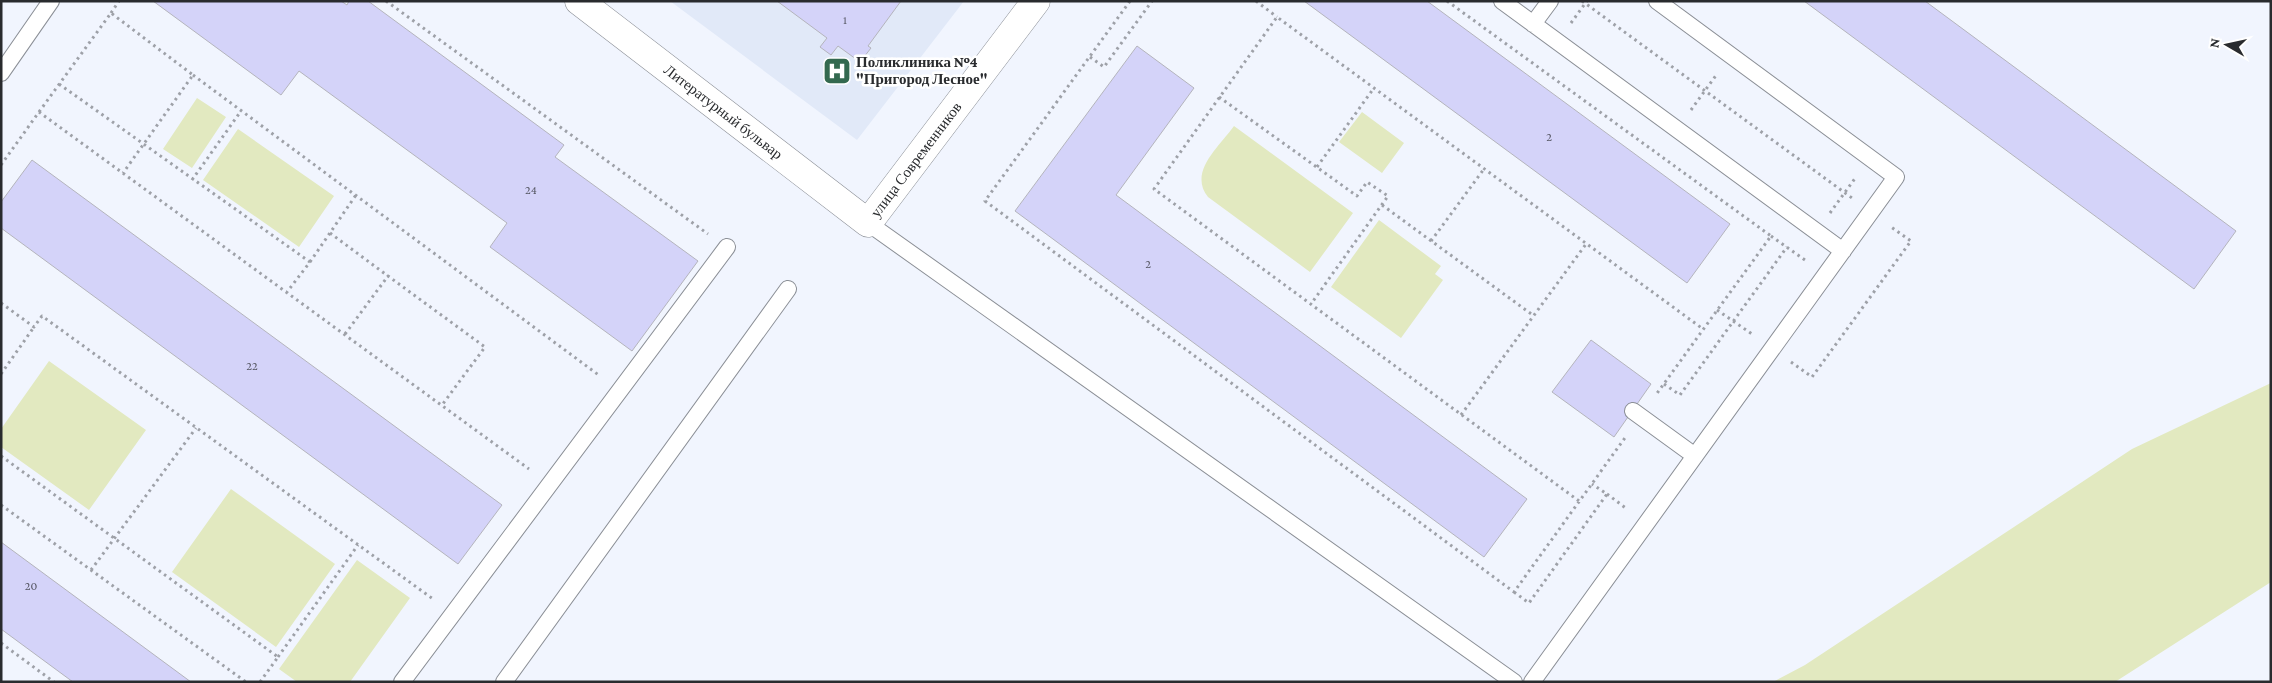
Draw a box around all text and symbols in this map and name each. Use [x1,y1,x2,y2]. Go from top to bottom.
house number: 1 [843,13,847,27]
north arrow [2202,20,2252,70]
text: N [2206,37,2223,49]
place label: Поликлиника №4 "Пригород Лесное" [856,54,987,87]
hospital icon: Поликлиника №4 "Пригород Лесное" [822,56,852,86]
street label: Литературный бульвар [661,61,786,162]
street label: улица Современников [867,99,965,220]
house number: 2 [1546,130,1552,144]
house number: 24 [525,183,537,197]
house number: 2 [1145,257,1151,271]
house number: 22 [246,359,258,373]
house number: 20 [25,579,37,593]

